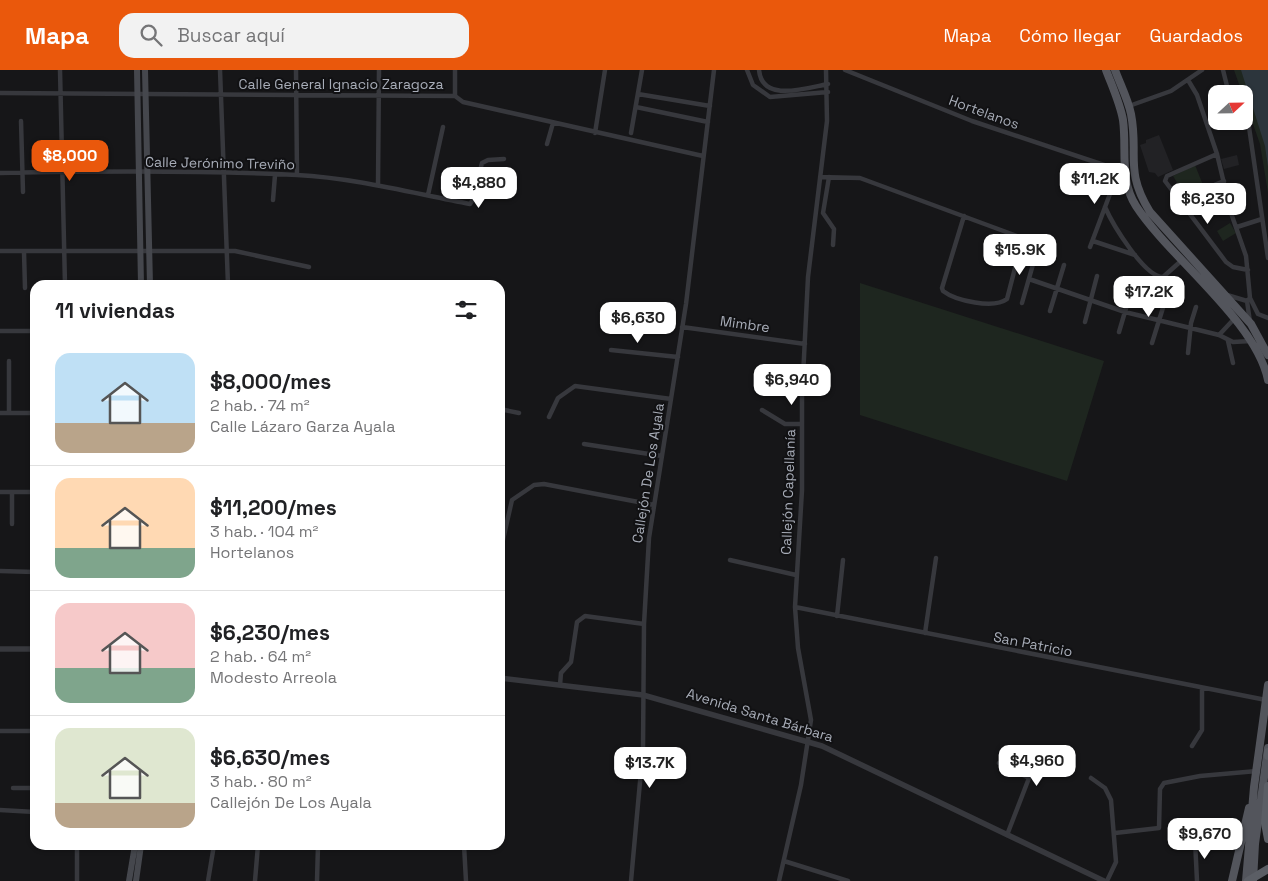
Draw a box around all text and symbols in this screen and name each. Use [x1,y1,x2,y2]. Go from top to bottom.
search box [119,13,469,58]
text: Mapa [25,20,89,51]
icon: search [137,21,165,49]
text: Buscar aquí [177,23,285,48]
text: Mapa [943,24,991,47]
text: Cómo llegar [1019,24,1121,47]
text: Guardados [1149,24,1243,47]
street label: Calle General Ignacio Zaragoza [239,75,443,93]
north arrow [1208,85,1252,130]
map controls [1208,85,1253,130]
street label: Hortelanos [946,91,1022,133]
pin: $8,000 [29,140,111,182]
text: $8,000 [43,145,97,166]
street label: Calle Jerónimo Treviño [145,153,295,173]
pin: $11.2K [1054,162,1136,205]
pin: $4,880 [438,166,520,209]
text: $11.2K [1071,168,1119,189]
text: $4,880 [452,172,506,193]
pin: $6,230 [1167,182,1249,225]
text: $6,230 [1181,188,1235,209]
pin: $15.9K [979,234,1061,276]
text: $15.9K [994,239,1046,260]
pin: $17.2K [1108,276,1190,318]
text: $17.2K [1125,281,1174,302]
icon: filters [452,296,480,324]
text: 11 viviendas [55,297,175,324]
pin: $6,630 [597,302,679,344]
text: $6,630 [611,307,665,328]
street label: Mimbre [719,312,771,336]
pin: $6,940 [751,364,833,406]
text: $8,000/mes [210,368,331,395]
text: $6,940 [765,369,819,390]
icon: home [95,373,155,433]
text: 2 hab. · 74 m² [210,395,310,416]
street label: Callejón De Los Ayala [628,402,668,544]
text: Calle Lázaro Garza Ayala [210,416,395,437]
street label: Callejón Capellanía [777,429,799,555]
text: $11,200/mes [210,494,337,521]
icon: home [95,498,155,558]
text: 3 hab. · 104 m² [210,521,318,542]
text: Hortelanos [210,542,294,563]
text: $6,230/mes [210,619,330,646]
icon: home [95,623,155,683]
street label: San Patricio [992,628,1074,660]
text: 2 hab. · 64 m² [210,646,311,667]
text: Modesto Arreola [210,667,337,688]
street label: Avenida Santa Bárbara [684,684,836,746]
text: $6,630/mes [210,744,330,771]
pin: $4,960 [996,744,1078,787]
pin: $13.7K [609,746,691,789]
icon: home [95,748,155,808]
text: $4,960 [1010,750,1064,771]
text: $13.7K [625,752,675,773]
text: 3 hab. · 80 m² [210,771,312,792]
text: Callejón De Los Ayala [210,792,372,813]
pin: $9,670 [1164,818,1246,860]
text: $9,670 [1179,823,1231,844]

